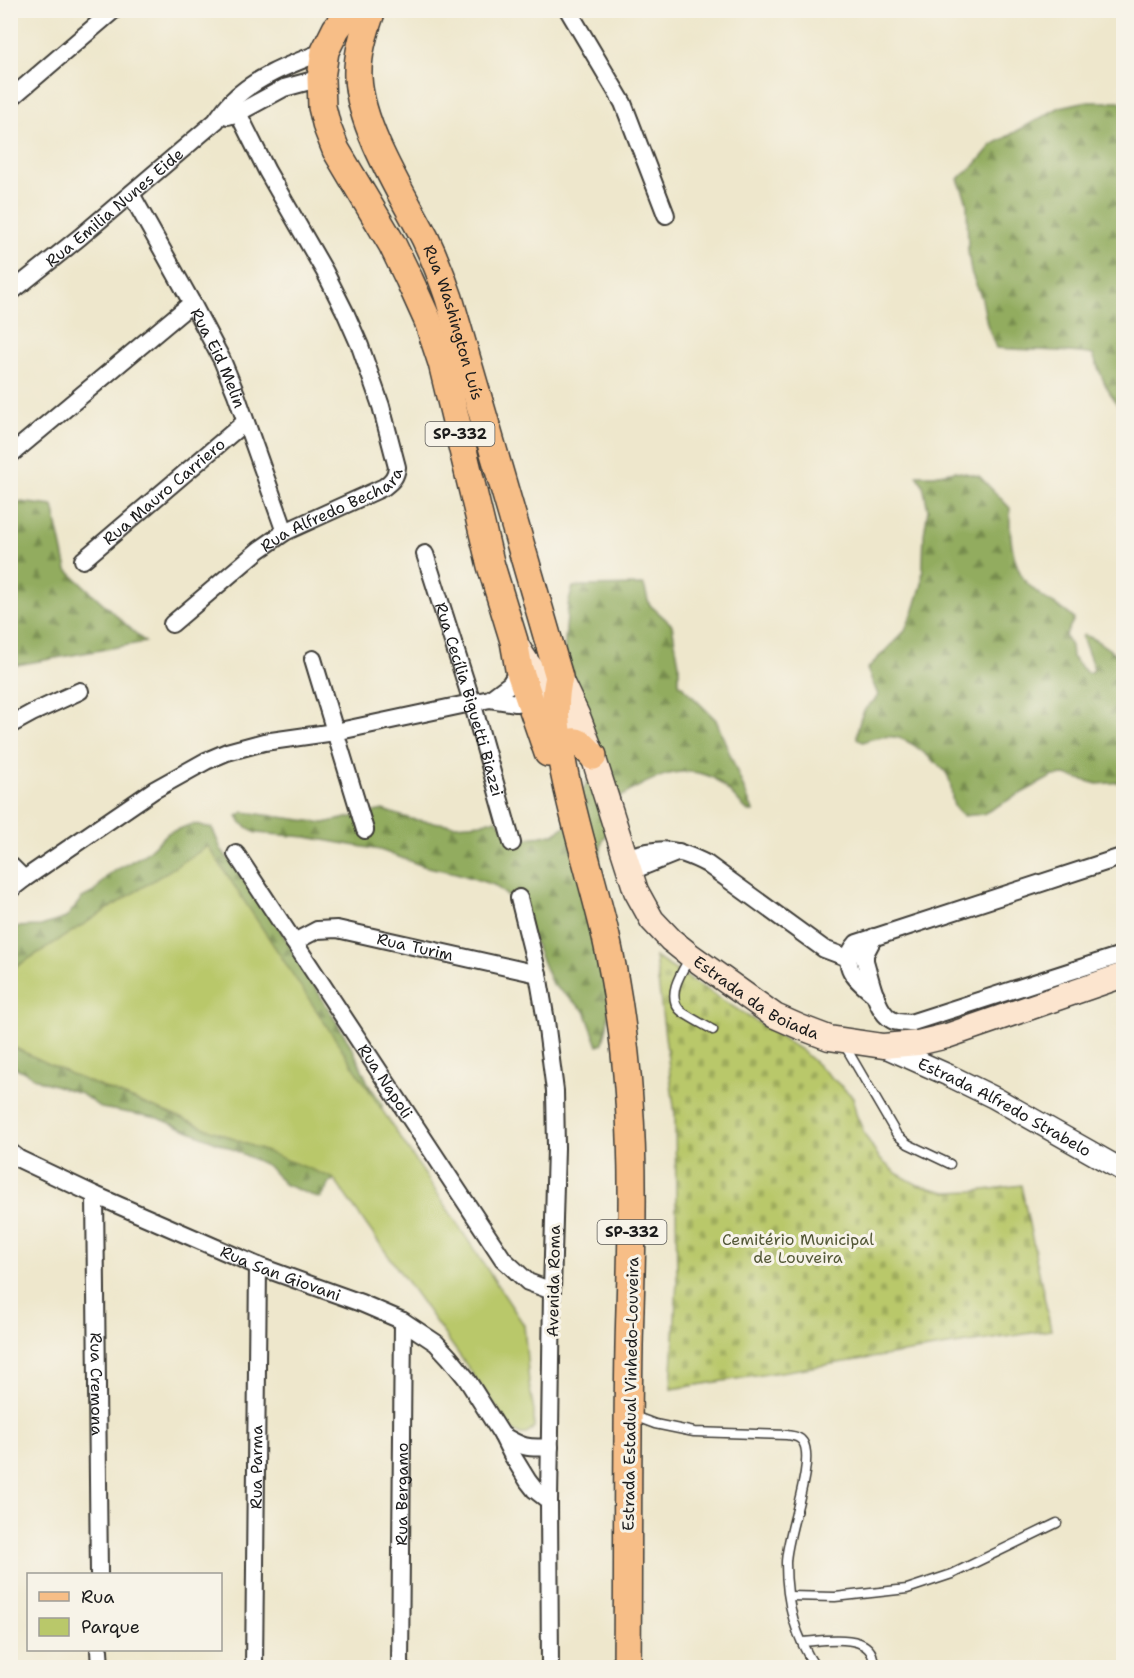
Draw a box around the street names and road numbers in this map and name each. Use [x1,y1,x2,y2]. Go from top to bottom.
street label: Rua Emilia Nunes Eide [41,144,188,272]
street label: Rua Washington Luís [419,242,488,403]
street label: Rua Eid Melin [186,305,250,411]
road number: SP-332 [426,422,494,446]
street label: Rua Mauro Carriero [99,434,230,550]
street label: Rua Alfredo Bechara [257,465,408,557]
street label: Rua Cecília Biguetti Biazzi [430,600,508,799]
street label: Rua Turim [375,928,455,966]
street label: Estrada da Boiada [689,951,822,1044]
street label: Rua Napoli [353,1040,417,1123]
street label: Estrada Alfredo Strabelo [914,1053,1095,1161]
road number: SP-332 [598,1220,666,1244]
street label: Avenida Roma [542,1225,565,1337]
street label: Rua San Giovani [217,1241,344,1306]
street label: Estrada Estadual Vinhedo-Louveira [618,1257,643,1531]
street label: Rua Cremona [85,1332,108,1436]
street label: Rua Parma [246,1425,267,1509]
street label: Rua Bergamo [391,1442,413,1546]

